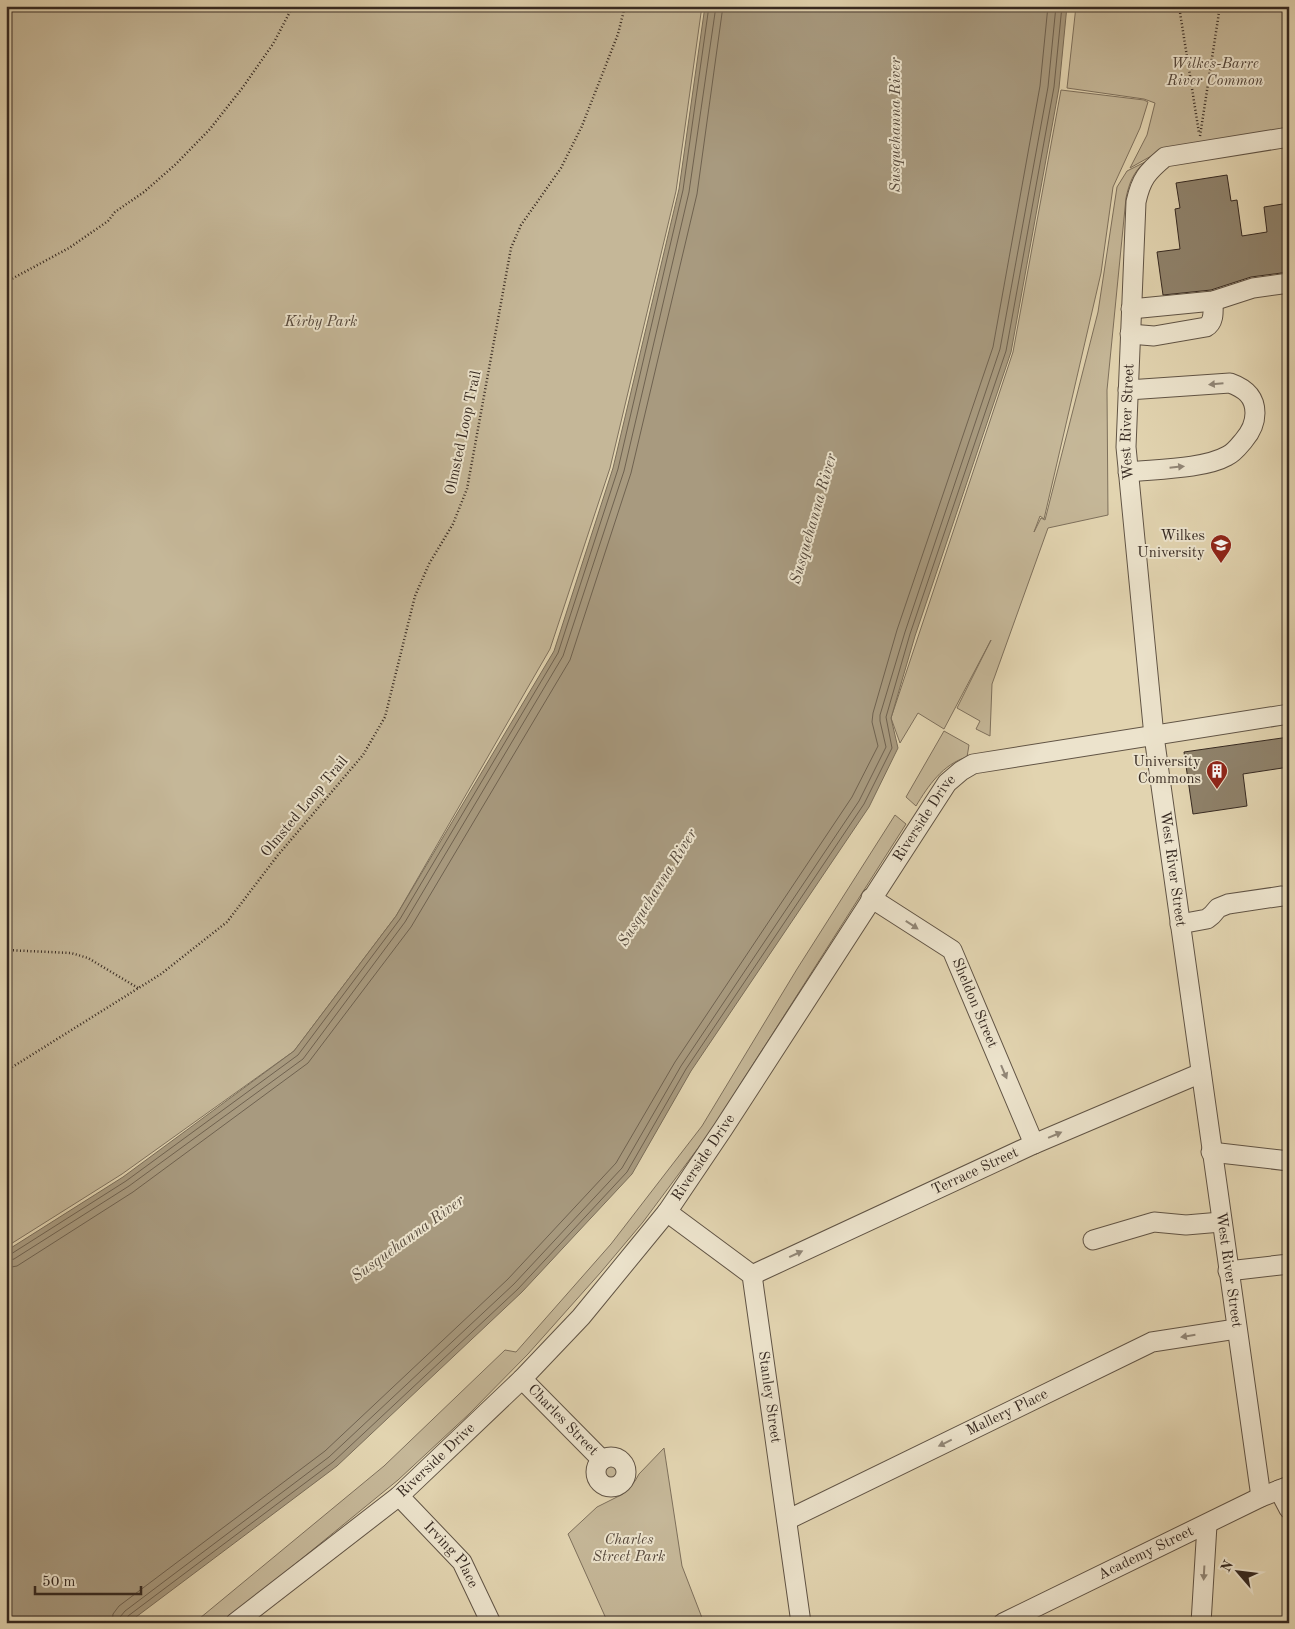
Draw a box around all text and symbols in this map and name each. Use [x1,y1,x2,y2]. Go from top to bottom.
water label: Susquehanna River [888,56,904,193]
park label: Wilkes-Barre River Common [1166,57,1264,89]
park label: Kirby Park [284,315,357,330]
street label: West River Street [1119,363,1137,481]
street label: Olmsted Loop Trail [444,370,484,496]
one-way arrow [1208,380,1224,388]
water label: Susquehanna River [788,451,841,586]
one-way arrow [1169,463,1185,471]
place label: Wilkes University [1137,529,1205,561]
school or university icon: Wilkes University [1209,533,1233,564]
street label: Olmsted Loop Trail [259,754,351,860]
place label: University Commons [1133,755,1201,787]
building icon: University Commons [1205,759,1229,790]
street label: Riverside Drive [891,772,958,864]
street label: West River Street [1156,810,1188,928]
water label: Susquehanna River [615,825,701,950]
one-way arrow [906,920,919,929]
street label: Sheldon Street [949,956,1000,1050]
one-way arrow [1001,1065,1009,1079]
street label: Riverside Drive [669,1112,738,1204]
one-way arrow [1048,1130,1062,1138]
street label: Terrace Street [929,1145,1021,1198]
water label: Susquehanna River [349,1192,468,1285]
street label: West River Street [1212,1211,1244,1329]
one-way arrow [789,1250,803,1258]
one-way arrow [1180,1333,1196,1341]
street label: Stanley Street [755,1350,783,1444]
street label: Charles Street [525,1382,601,1459]
street label: Mallery Place [964,1386,1050,1439]
street label: Riverside Drive [395,1420,478,1501]
one-way arrow [937,1439,952,1448]
street label: Irving Place [421,1519,481,1590]
street label: Academy Street [1096,1524,1196,1583]
park label: Charles Street Park [593,1533,665,1565]
north arrow [1212,1546,1262,1596]
text: N [1219,1558,1236,1574]
scale bar [35,1564,141,1596]
one-way arrow [1199,1565,1207,1581]
text: 50 m [42,1575,76,1590]

